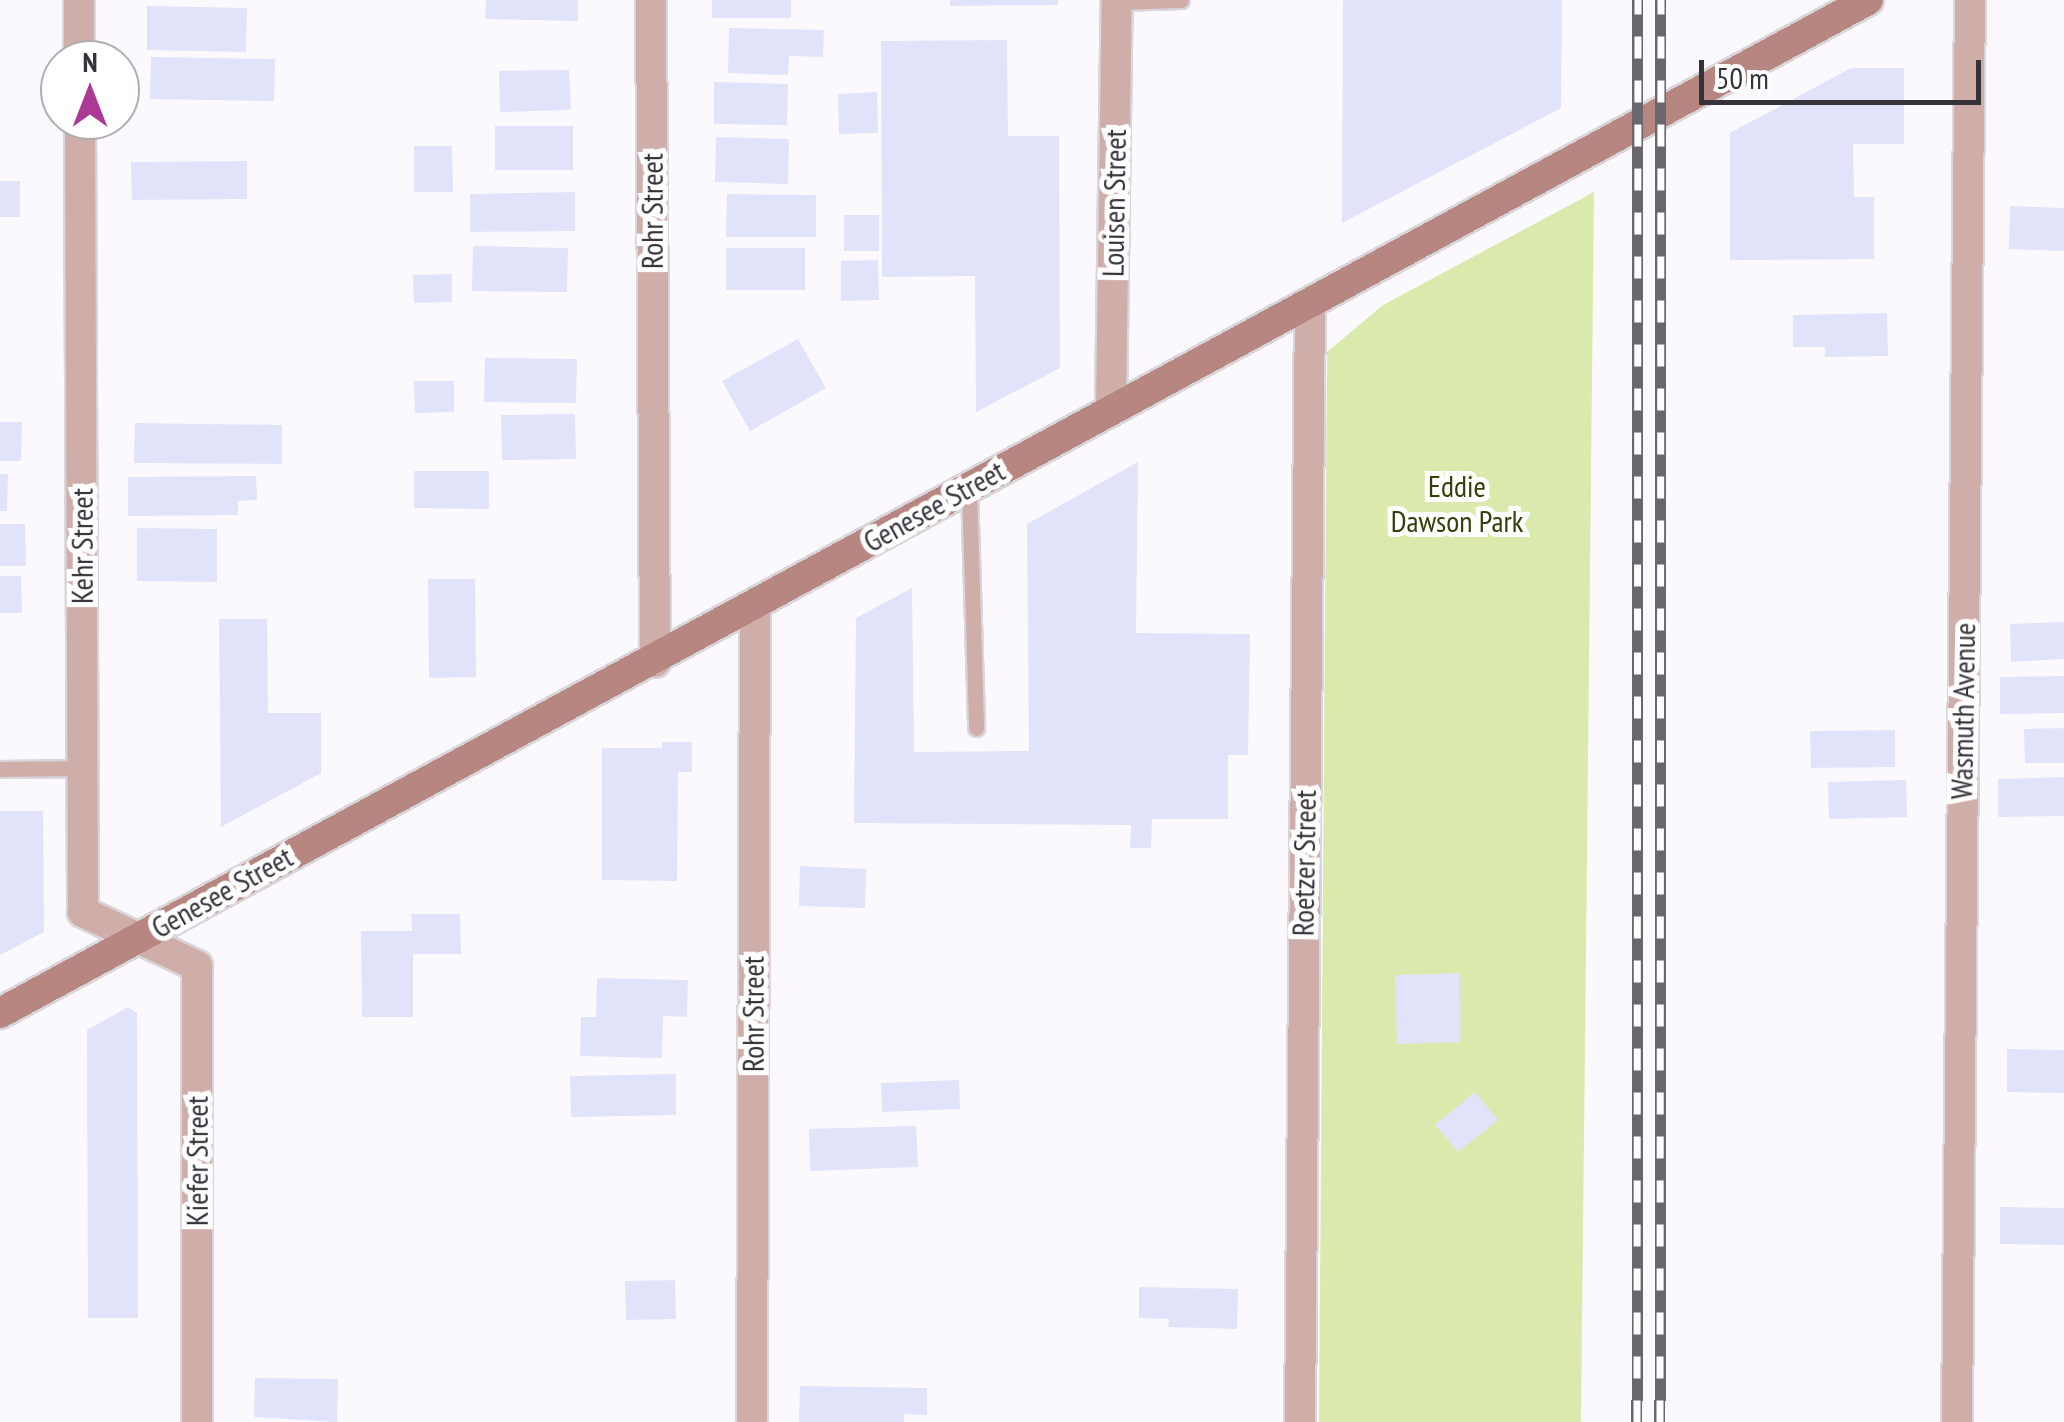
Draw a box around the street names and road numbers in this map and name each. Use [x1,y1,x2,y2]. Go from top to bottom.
street label: Louisen Street [1095,129,1133,277]
street label: Rohr Street [634,153,670,269]
street label: Genesee Street [857,452,1011,560]
street label: Kehr Street [64,488,100,604]
street label: Wasmuth Avenue [1943,622,1983,800]
street label: Roetzer Street [1285,790,1323,936]
street label: Genesee Street [145,838,299,946]
street label: Rohr Street [735,956,771,1072]
street label: Kiefer Street [179,1096,215,1226]

